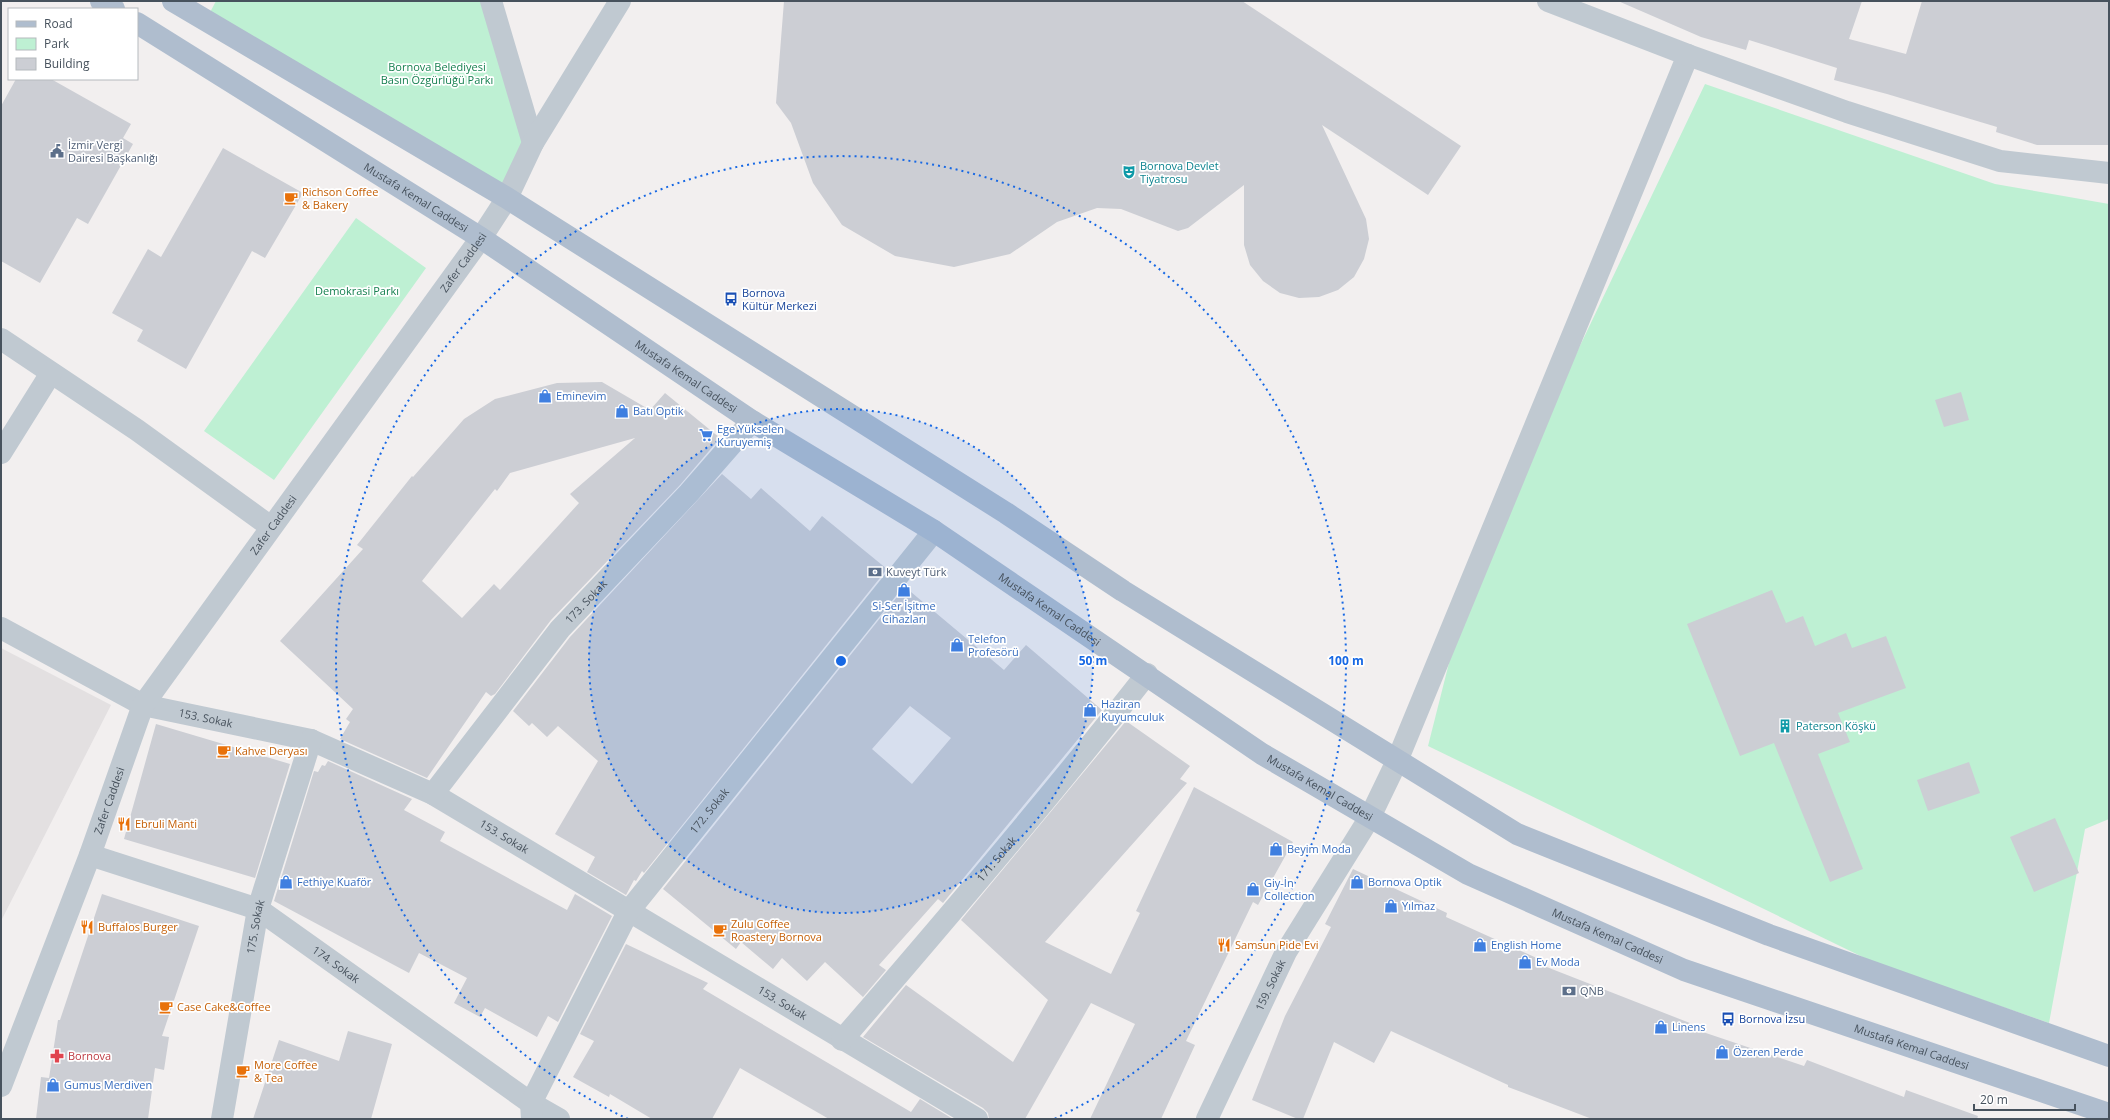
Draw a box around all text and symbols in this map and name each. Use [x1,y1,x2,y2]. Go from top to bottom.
legend [8,8,138,80]
text: Road [44,15,73,32]
text: Park [44,35,70,52]
text: Building [44,55,90,72]
park label: Bornova Belediyesi Basın Özgürlüğü Parkı [381,59,493,87]
place label: İzmir Vergi Dairesi Başkanlığı [68,137,158,165]
public building icon: İzmir Vergi Dairesi Başkanlığı [49,143,65,159]
place label: Bornova Devlet Tiyatrosu [1140,158,1219,186]
street label: Mustafa Kemal Caddesi [361,159,471,235]
theatre icon: Bornova Devlet Tiyatrosu [1121,164,1137,180]
place label: Richson Coffee & Bakery [302,184,378,212]
cafe icon: Richson Coffee & Bakery [283,190,299,206]
street label: Zafer Caddesi [436,229,490,295]
park label: Demokrasi Parkı [315,283,399,298]
place label: Bornova Kültür Merkezi [742,285,817,313]
bus stop icon: Bornova Kültür Merkezi [723,291,739,307]
street label: Mustafa Kemal Caddesi [632,336,740,416]
shop icon: Eminevim [537,388,553,404]
place label: Eminevim [556,388,606,403]
shop icon: Batı Optik [614,403,630,419]
place label: Batı Optik [633,403,684,418]
place label: Ege Yükselen Kuruyemiş [717,421,784,449]
supermarket icon: Ege Yükselen Kuruyemiş [698,427,714,443]
street label: Zafer Caddesi [246,492,300,557]
bank icon: Kuveyt Türk [867,564,883,580]
place label: Kuveyt Türk [886,564,947,579]
street label: Mustafa Kemal Caddesi [996,569,1104,649]
street label: 173. Sokak [561,576,610,626]
shop icon: Si-Ser İşitme Cihazları [896,582,912,598]
place label: Si-Ser İşitme Cihazları [872,598,936,626]
place label: Telefon Profesörü [968,631,1019,659]
shop icon: Telefon Profesörü [949,637,965,653]
text: 50 m [1079,652,1107,669]
text: 100 m [1328,652,1364,669]
centre of rings [834,654,848,668]
place label: Haziran Kuyumculuk [1101,696,1164,724]
shop icon: Haziran Kuyumculuk [1082,702,1098,718]
street label: 153. Sokak [177,705,234,731]
building icon: Paterson Köşkü [1777,718,1793,734]
place label: Paterson Köşkü [1796,718,1876,733]
cafe icon: Kahve Deryası [216,743,232,759]
place label: Kahve Deryası [235,743,307,758]
street label: Mustafa Kemal Caddesi [1264,751,1376,824]
street label: Zafer Caddesi [90,765,127,836]
street label: 172. Sokak [686,784,732,837]
restaurant icon: Ebruli Manti [116,816,132,832]
place label: Ebruli Manti [135,816,197,831]
street label: 153. Sokak [477,816,532,857]
street label: 171. Sokak [973,833,1020,885]
shop icon: Beyim Moda [1268,841,1284,857]
place label: Beyim Moda [1287,841,1351,856]
shop icon: Fethiye Kuaför [278,874,294,890]
place label: Fethiye Kuaför [297,874,372,889]
shop icon: Bornova Optik [1349,874,1365,890]
place label: Bornova Optik [1368,874,1442,889]
place label: Giy-İn Collection [1264,875,1315,903]
shop icon: Giy-İn Collection [1245,881,1261,897]
street label: 175. Sokak [242,897,268,955]
shop icon: Yılmaz [1383,898,1399,914]
place label: Yılmaz [1402,898,1435,913]
street label: Mustafa Kemal Caddesi [1550,904,1666,967]
place label: Zulu Coffee Roastery Bornova [731,916,822,944]
restaurant icon: Buffalos Burger [79,919,95,935]
place label: Buffalos Burger [98,919,178,934]
cafe icon: Zulu Coffee Roastery Bornova [712,922,728,938]
restaurant icon: Samsun Pide Evi [1216,937,1232,953]
place label: Samsun Pide Evi [1235,937,1318,952]
shop icon: English Home [1472,937,1488,953]
place label: English Home [1491,937,1561,952]
street label: 174. Sokak [309,942,363,986]
shop icon: Ev Moda [1517,954,1533,970]
place label: Ev Moda [1536,954,1580,969]
street label: 159. Sokak [1251,957,1288,1013]
street label: 153. Sokak [755,982,810,1023]
bank icon: QNB [1561,983,1577,999]
place label: QNB [1580,983,1604,998]
cafe icon: Case Cake&Coffee [158,999,174,1015]
place label: Case Cake&Coffee [177,999,271,1014]
bus stop icon: Bornova İzsu [1720,1011,1736,1027]
place label: Bornova İzsu [1739,1011,1805,1026]
shop icon: Linens [1653,1019,1669,1035]
place label: Linens [1672,1019,1705,1034]
street label: Mustafa Kemal Caddesi [1852,1020,1971,1073]
shop icon: Özeren Perde [1714,1044,1730,1060]
place label: Özeren Perde [1733,1044,1803,1059]
pharmacy icon: Bornova [49,1048,65,1064]
place label: Bornova [68,1048,111,1063]
place label: More Coffee & Tea [254,1057,317,1085]
cafe icon: More Coffee & Tea [235,1063,251,1079]
shop icon: Gumus Merdiven [45,1077,61,1093]
place label: Gumus Merdiven [64,1077,152,1092]
scale bar [1974,1086,2075,1112]
text: 20 m [1980,1091,2008,1108]

